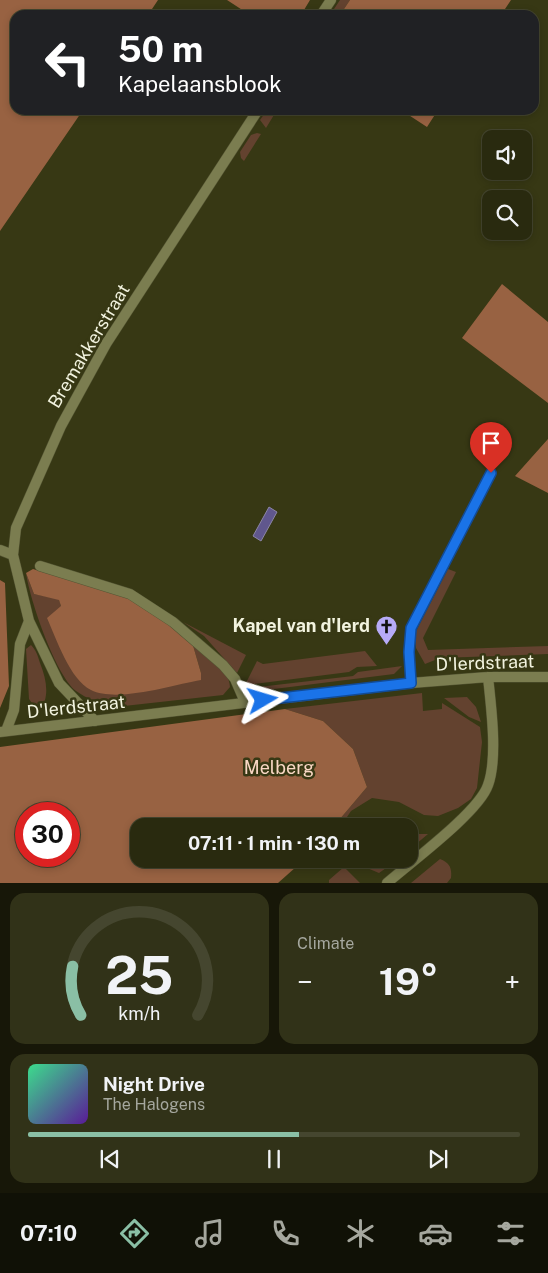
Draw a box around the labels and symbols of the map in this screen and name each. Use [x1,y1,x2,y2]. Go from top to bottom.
street label: Bremakkerstraat [43,280,134,411]
pin [470,422,512,473]
church icon: Kapel van d'Ierd [374,614,398,645]
place label: Kapel van d'Ierd [232,615,370,636]
street label: D'Ierdstraat [435,650,535,675]
position arrow [236,673,288,725]
street label: D'Ierdstraat [26,691,126,722]
park label: Melberg [244,757,314,778]
speed limit sign: 30 [15,802,80,867]

